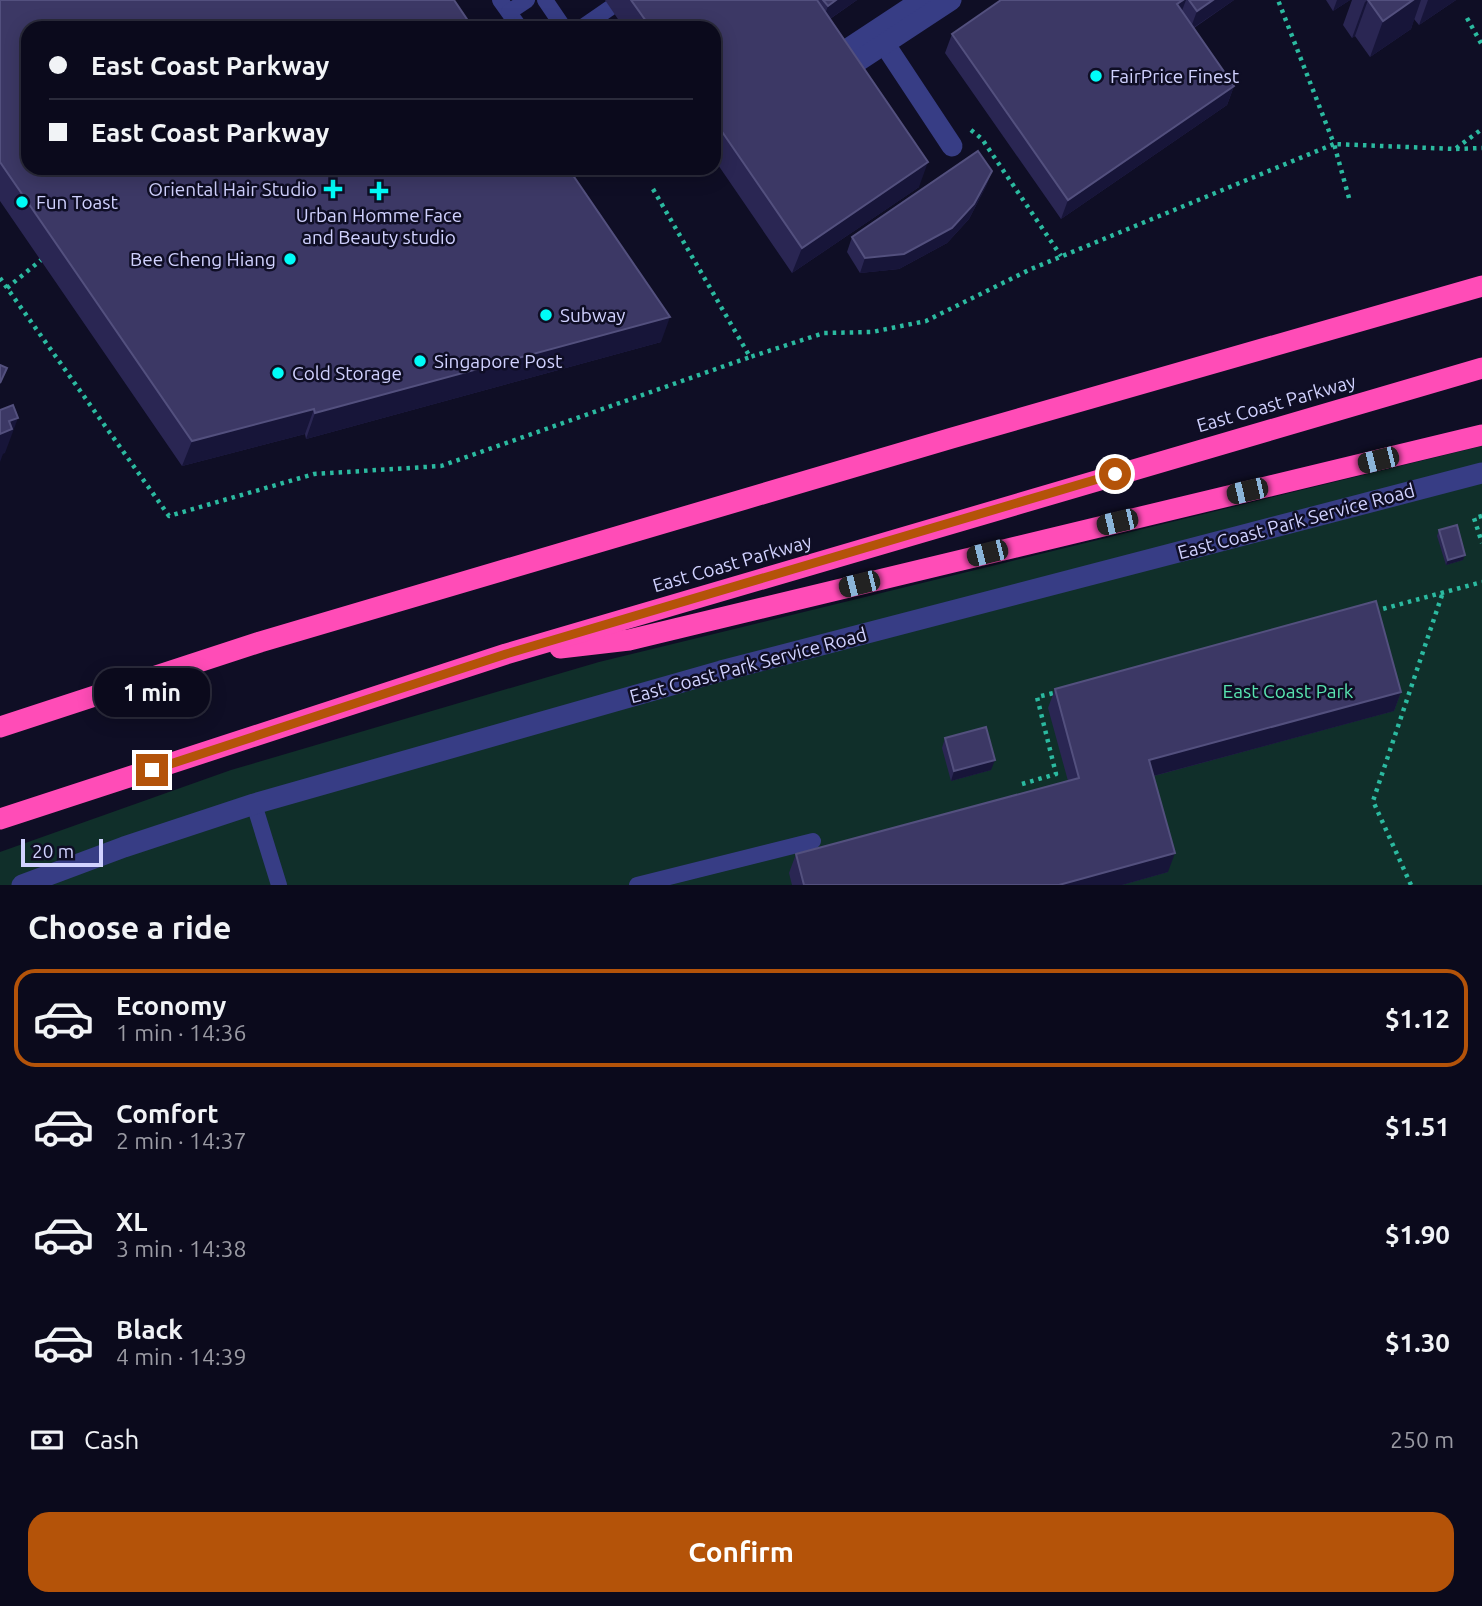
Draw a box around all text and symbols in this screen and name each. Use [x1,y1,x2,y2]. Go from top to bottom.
text: East Coast Parkway [91,51,329,80]
place label: FairPrice Finest [1110,65,1240,87]
marker: FairPrice Finest [1088,68,1104,84]
text: East Coast Parkway [91,118,329,147]
place label: Oriental Hair Studio [148,178,317,200]
marker: Oriental Hair Studio [323,179,343,199]
marker: Urban Homme Face and Beauty studio [369,181,389,201]
place label: Fun Toast [36,191,119,213]
marker: Fun Toast [14,194,30,210]
place label: Urban Homme Face and Beauty studio [296,204,462,248]
place label: Bee Cheng Hiang [130,248,276,270]
marker: Bee Cheng Hiang [282,251,298,267]
place label: Subway [560,304,626,326]
marker: Subway [538,307,554,323]
place label: Singapore Post [434,350,563,372]
marker: Singapore Post [412,353,428,369]
place label: Cold Storage [292,362,402,384]
marker: Cold Storage [270,365,286,381]
street label: East Coast Parkway [1194,370,1358,436]
car [1356,445,1401,475]
route start [1099,458,1131,490]
car [1225,476,1270,506]
street label: East Coast Park Service Road [1175,479,1417,563]
car [1095,507,1140,537]
street label: East Coast Parkway [650,530,814,596]
car [965,538,1010,568]
car [837,569,882,599]
street label: East Coast Park Service Road [627,623,869,707]
callout: 1 min [94,668,210,718]
text: 1 min [123,680,181,705]
park label: East Coast Park [1223,680,1354,702]
route end [136,754,168,786]
scale bar [21,836,103,868]
text: 20 m [32,840,74,862]
text: Choose a ride [28,909,231,945]
icon: car [32,987,95,1050]
text: Economy [116,991,226,1020]
text: $1.12 [1385,1004,1450,1033]
text: 1 min · 14:36 [116,1020,247,1045]
icon: car [32,1095,95,1158]
text: Comfort [116,1099,219,1128]
text: $1.51 [1385,1112,1450,1141]
text: 2 min · 14:37 [116,1128,247,1153]
icon: car [32,1203,95,1266]
text: XL [116,1207,147,1236]
text: $1.90 [1385,1220,1450,1249]
text: 3 min · 14:38 [116,1236,247,1261]
icon: car [32,1311,95,1374]
text: Black [116,1315,183,1344]
text: $1.30 [1385,1328,1450,1357]
text: 4 min · 14:39 [116,1344,247,1369]
icon: cash [28,1421,66,1459]
text: Cash [84,1425,139,1454]
text: 250 m [1390,1427,1454,1452]
button: Confirm [28,1512,1454,1592]

